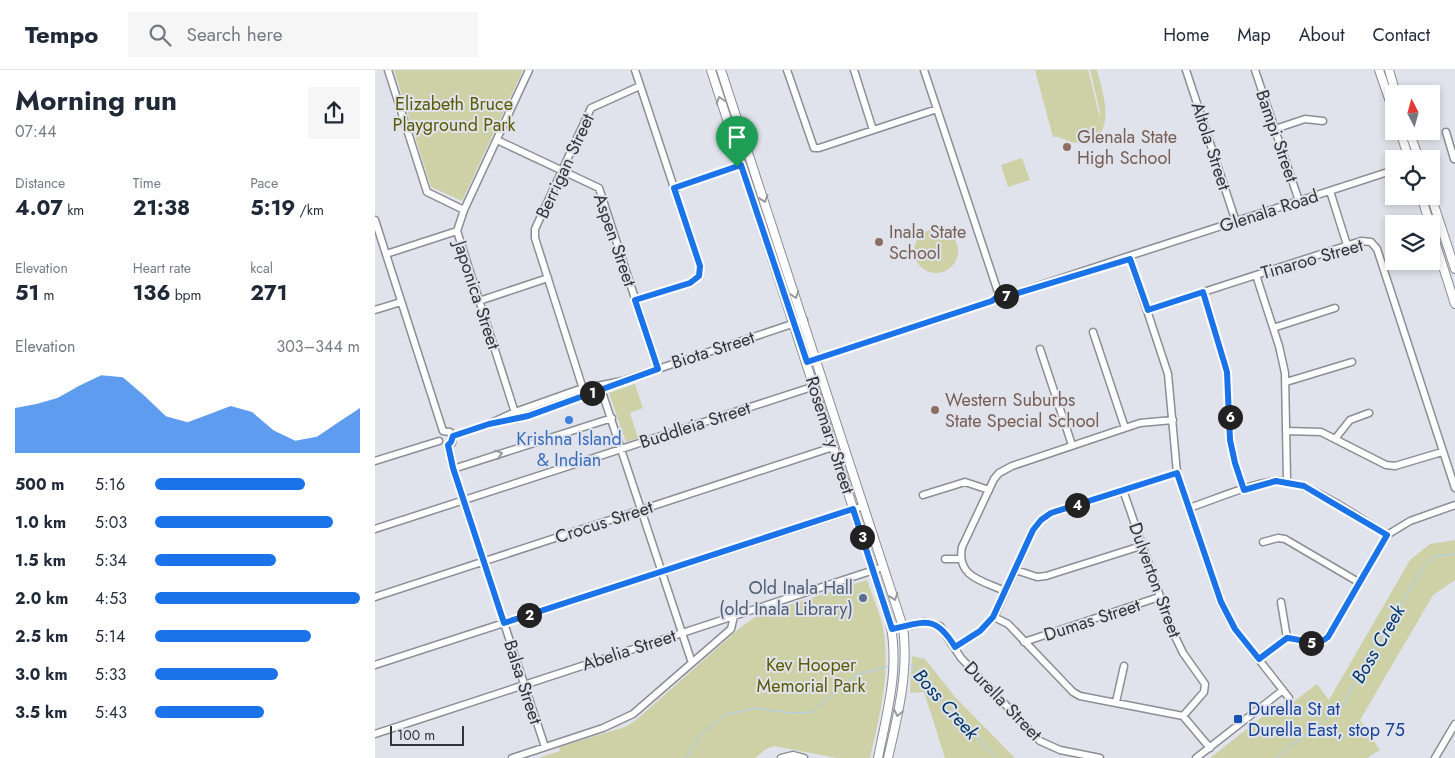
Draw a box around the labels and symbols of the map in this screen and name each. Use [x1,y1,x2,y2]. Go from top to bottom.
north arrow [1385,85,1440,140]
street label: Bampi Street [1249,86,1305,186]
park label: Elizabeth Bruce Playground Park [393,91,515,138]
one-way arrow [716,96,726,105]
street label: Altola Street [1185,99,1238,194]
street label: Berrigan Street [529,109,601,223]
pin [716,116,758,167]
place label: Glenala State High School [1077,124,1177,171]
marker: Glenala State High School [1061,141,1073,153]
street label: Glenala Road [1216,183,1322,239]
street label: Aspen Street [587,190,643,290]
one-way arrow [758,195,768,203]
place label: Inala State School [889,219,966,266]
street label: Tinaroo Street [1258,232,1367,286]
street label: Japonica Street [447,235,507,353]
marker: Inala State School [873,236,885,248]
pin: 7 [993,284,1019,308]
one-way arrow [790,290,800,299]
street label: Biota Street [668,324,758,376]
street label: Rosemary Street [799,373,861,498]
pin: 1 [579,380,605,406]
place label: Western Suburbs State Special School [945,387,1099,434]
street label: Buddleia Street [636,395,754,455]
marker: Western Suburbs State Special School [929,404,941,416]
pin: 6 [1217,404,1243,430]
marker: Krishna Island & Indian [563,414,575,426]
place label: Krishna Island & Indian [516,426,622,473]
one-way arrow [495,449,503,459]
pin: 4 [1065,492,1089,518]
street label: Crocus Street [552,494,657,550]
street label: Dulverton Street [1122,519,1188,642]
pin: 3 [849,524,875,550]
place label: Old Inala Hall (old Inala Library) [719,575,853,622]
marker: Old Inala Hall (old Inala Library) [857,592,869,604]
one-way arrow [888,592,898,601]
street label: Dumas Street [1040,592,1144,648]
water label: Boss Creek [1345,599,1412,688]
pin: 2 [517,602,541,628]
street label: Abelia Street [579,622,680,677]
pin: 5 [1299,630,1323,656]
street label: Balsa Street [497,637,549,728]
park label: Kev Hooper Memorial Park [757,652,865,699]
street label: Durella Street [958,655,1048,747]
water label: Boss Creek [907,663,986,746]
place label: Durella St at Durella East, stop 75 [1248,696,1405,743]
one-way arrow [893,709,904,718]
marker: Durella St at Durella East, stop 75 [1232,713,1244,725]
scale bar [390,723,464,746]

